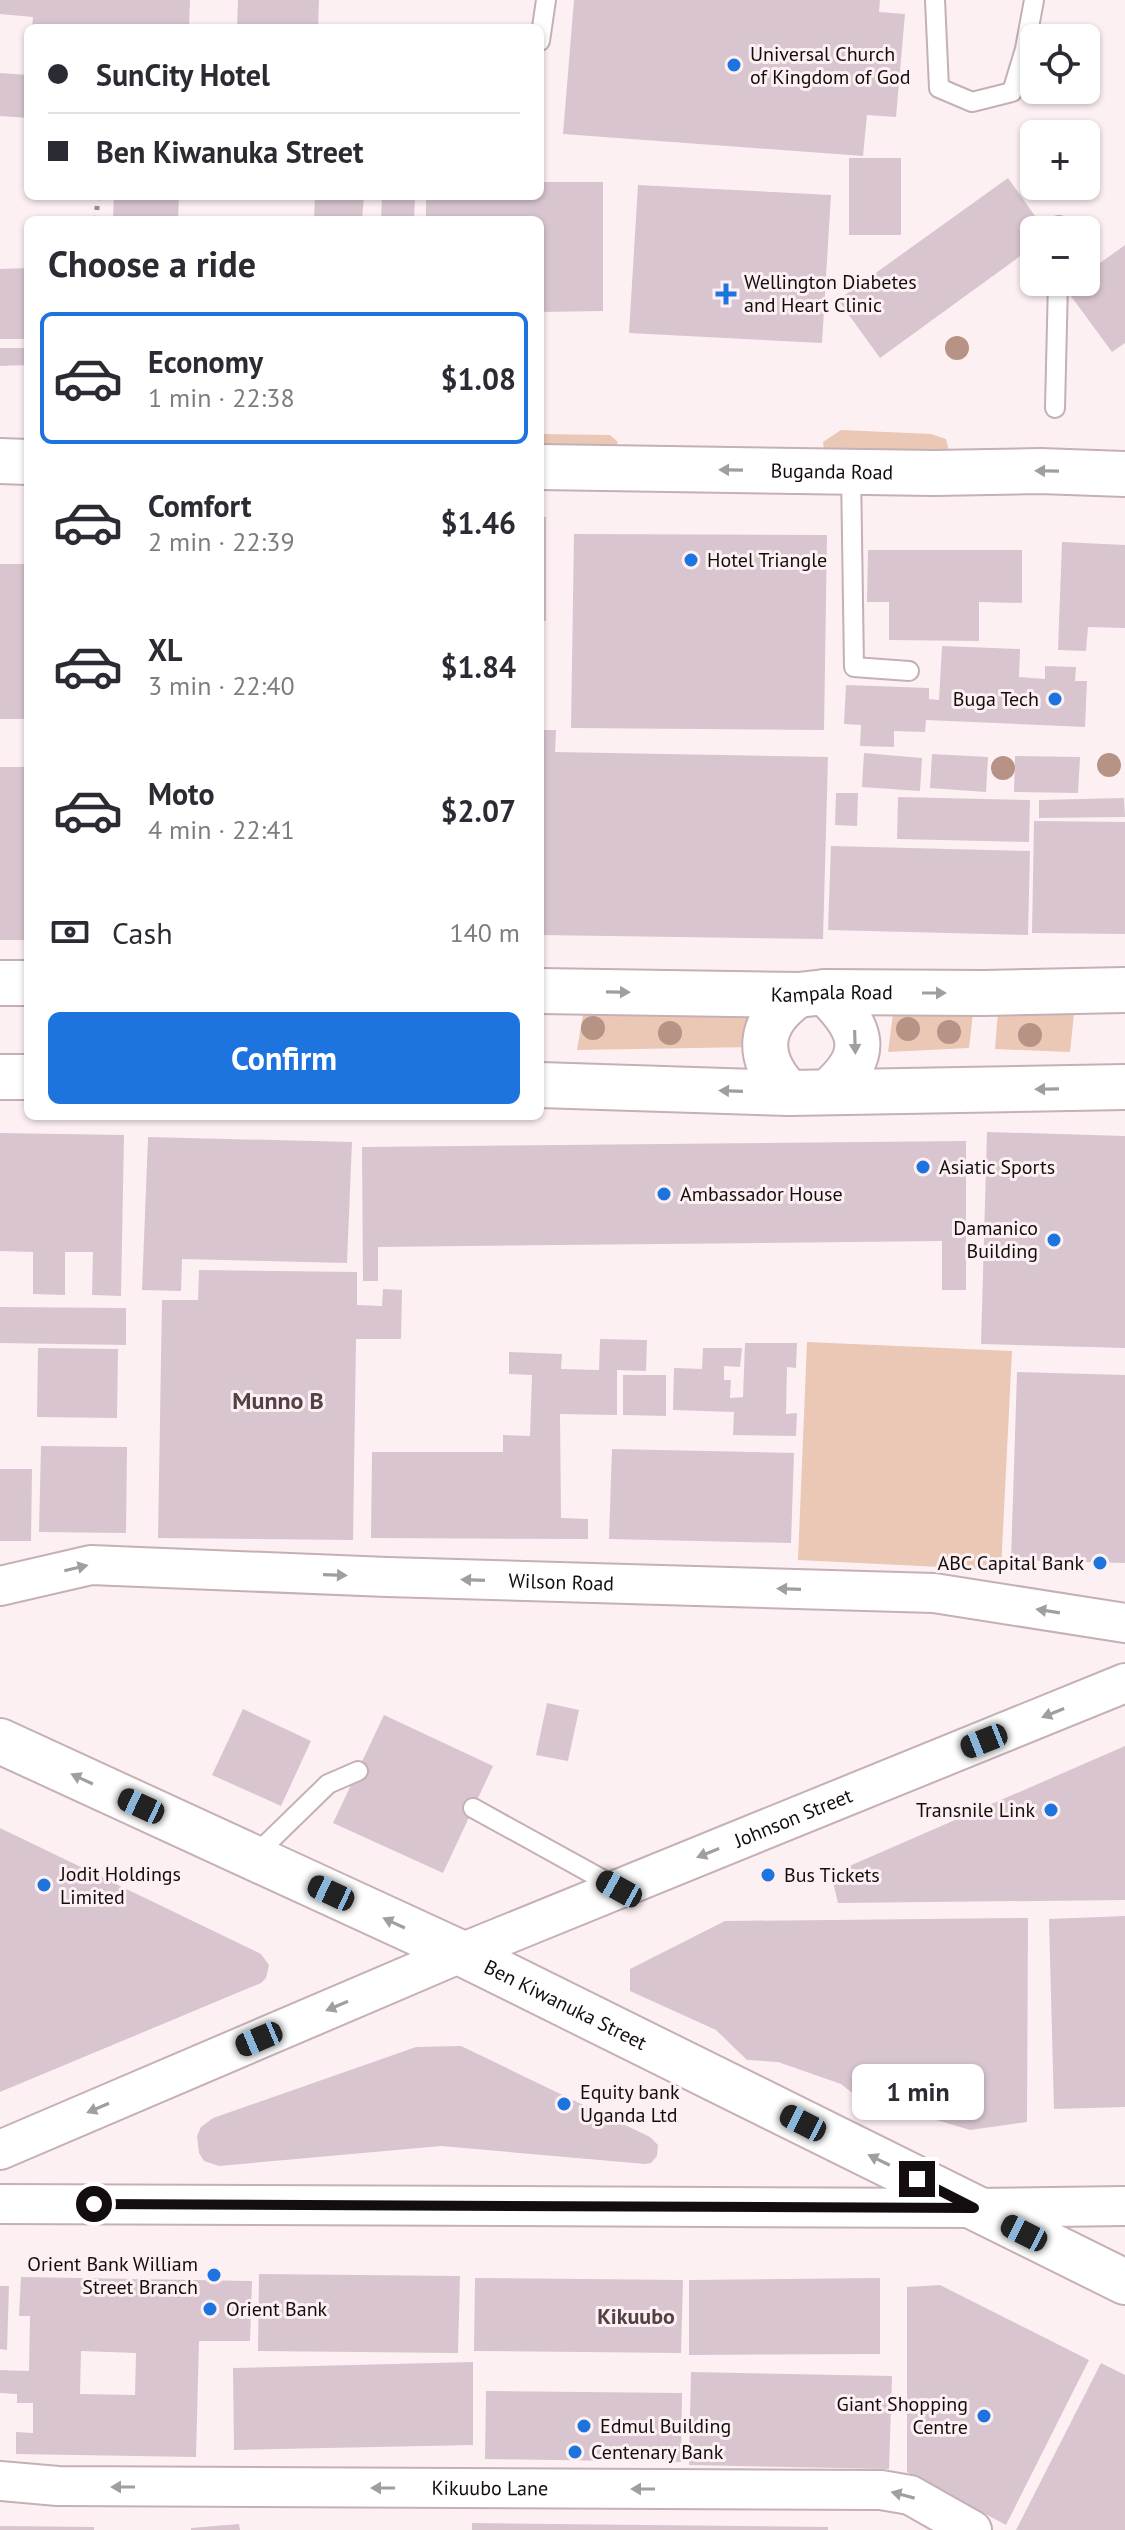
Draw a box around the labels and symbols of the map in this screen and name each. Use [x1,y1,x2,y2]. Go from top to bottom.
place label: Universal Church of Kingdom of God [750,41,910,90]
marker: Universal Church of Kingdom of God [725,56,743,74]
place label: Wellington Diabetes and Heart Clinic [744,269,917,318]
marker: Wellington Diabetes and Heart Clinic [715,283,737,305]
street label: Buganda Road [771,458,893,485]
one-way arrow [718,463,743,476]
one-way arrow [1034,465,1059,478]
place label: Hotel Triangle [707,547,827,573]
marker: Hotel Triangle [682,551,700,569]
place label: Buga Tech [953,686,1039,712]
marker: Buga Tech [1046,690,1064,708]
street label: Kampala Road [771,979,893,1009]
one-way arrow [606,986,631,999]
one-way arrow [922,987,947,999]
one-way arrow [848,1029,861,1055]
one-way arrow [1034,1082,1059,1095]
one-way arrow [718,1084,743,1097]
place label: Asiatic Sports [939,1154,1055,1180]
marker: Asiatic Sports [914,1158,932,1176]
place label: Ambassador House [680,1181,843,1207]
marker: Ambassador House [655,1185,673,1203]
place label: Damanico Building [953,1215,1038,1264]
marker: Damanico Building [1045,1231,1063,1249]
district label: Munno B [232,1385,324,1416]
place label: ABC Capital Bank [937,1550,1084,1576]
marker: ABC Capital Bank [1091,1554,1109,1572]
one-way arrow [64,1561,89,1574]
street label: Wilson Road [508,1568,614,1597]
one-way arrow [323,1569,348,1582]
one-way arrow [460,1573,485,1586]
one-way arrow [776,1583,801,1595]
one-way arrow [1035,1604,1060,1617]
one-way arrow [1041,1707,1065,1720]
car [957,1721,1011,1761]
one-way arrow [70,1772,94,1786]
street label: Johnson Street [730,1782,856,1854]
car [114,1785,168,1827]
place label: Transnile Link [916,1797,1035,1823]
marker: Transnile Link [1042,1801,1060,1819]
one-way arrow [696,1846,720,1859]
place label: Jodit Holdings Limited [59,1861,181,1910]
place label: Bus Tickets [784,1862,880,1888]
marker: Bus Tickets [759,1866,777,1884]
car [592,1867,646,1911]
car [304,1872,358,1914]
marker: Jodit Holdings Limited [35,1876,53,1894]
one-way arrow [383,1916,406,1929]
street label: Ben Kiwanuka Street [480,1954,651,2056]
one-way arrow [326,1999,349,2012]
car [232,2019,286,2059]
callout: 1 min [851,2063,983,2119]
place label: Equity bank Uganda Ltd [580,2079,680,2128]
marker: Equity bank Uganda Ltd [555,2095,573,2113]
one-way arrow [86,2101,110,2114]
car [776,2101,830,2145]
one-way arrow [867,2154,890,2167]
route end [899,2161,935,2197]
route start [76,2186,112,2222]
car [997,2211,1051,2255]
place label: Orient Bank William Street Branch [27,2251,198,2300]
marker: Orient Bank William Street Branch [205,2266,223,2284]
place label: Orient Bank [226,2296,328,2322]
marker: Orient Bank [201,2300,219,2318]
district label: Kikuubo [597,2302,675,2330]
place label: Giant Shopping Centre [836,2391,968,2440]
marker: Giant Shopping Centre [975,2407,993,2425]
place label: Edmul Building [600,2413,731,2439]
marker: Edmul Building [575,2417,593,2435]
place label: Centenary Bank [591,2439,724,2465]
marker: Centenary Bank [566,2443,584,2461]
street label: Kikuubo Lane [431,2475,548,2501]
one-way arrow [110,2481,135,2493]
one-way arrow [370,2482,395,2494]
one-way arrow [630,2483,655,2495]
one-way arrow [890,2488,915,2500]

